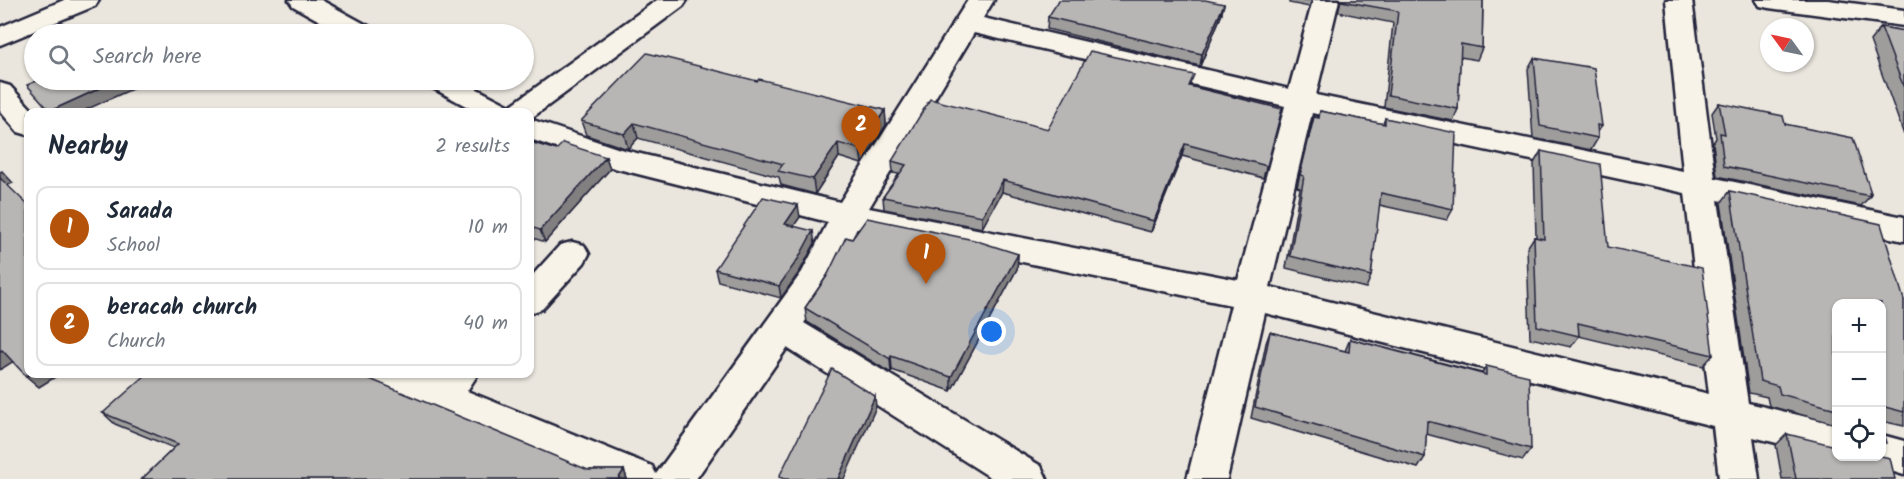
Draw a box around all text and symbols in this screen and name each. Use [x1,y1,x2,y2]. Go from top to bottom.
north arrow [1760,18,1814,72]
search box [24,24,534,90]
text: Search here [93,40,201,75]
icon: search [45,41,78,74]
pin: 2 [842,106,880,156]
text: Nearby [48,126,128,168]
text: 2 results [435,131,510,163]
text: Sarada [107,195,173,230]
text: 1 [66,212,73,244]
text: 10 m [468,212,508,244]
text: School [107,230,160,262]
pin: 1 [906,234,946,284]
text: beracah church [107,291,257,326]
map controls [1832,299,1886,461]
button: + [1832,299,1886,353]
text: 2 [64,308,75,340]
text: 40 m [463,308,508,340]
your location [977,317,1006,346]
text: Church [107,326,166,358]
button: − [1832,353,1886,407]
button: locate [1832,407,1886,461]

